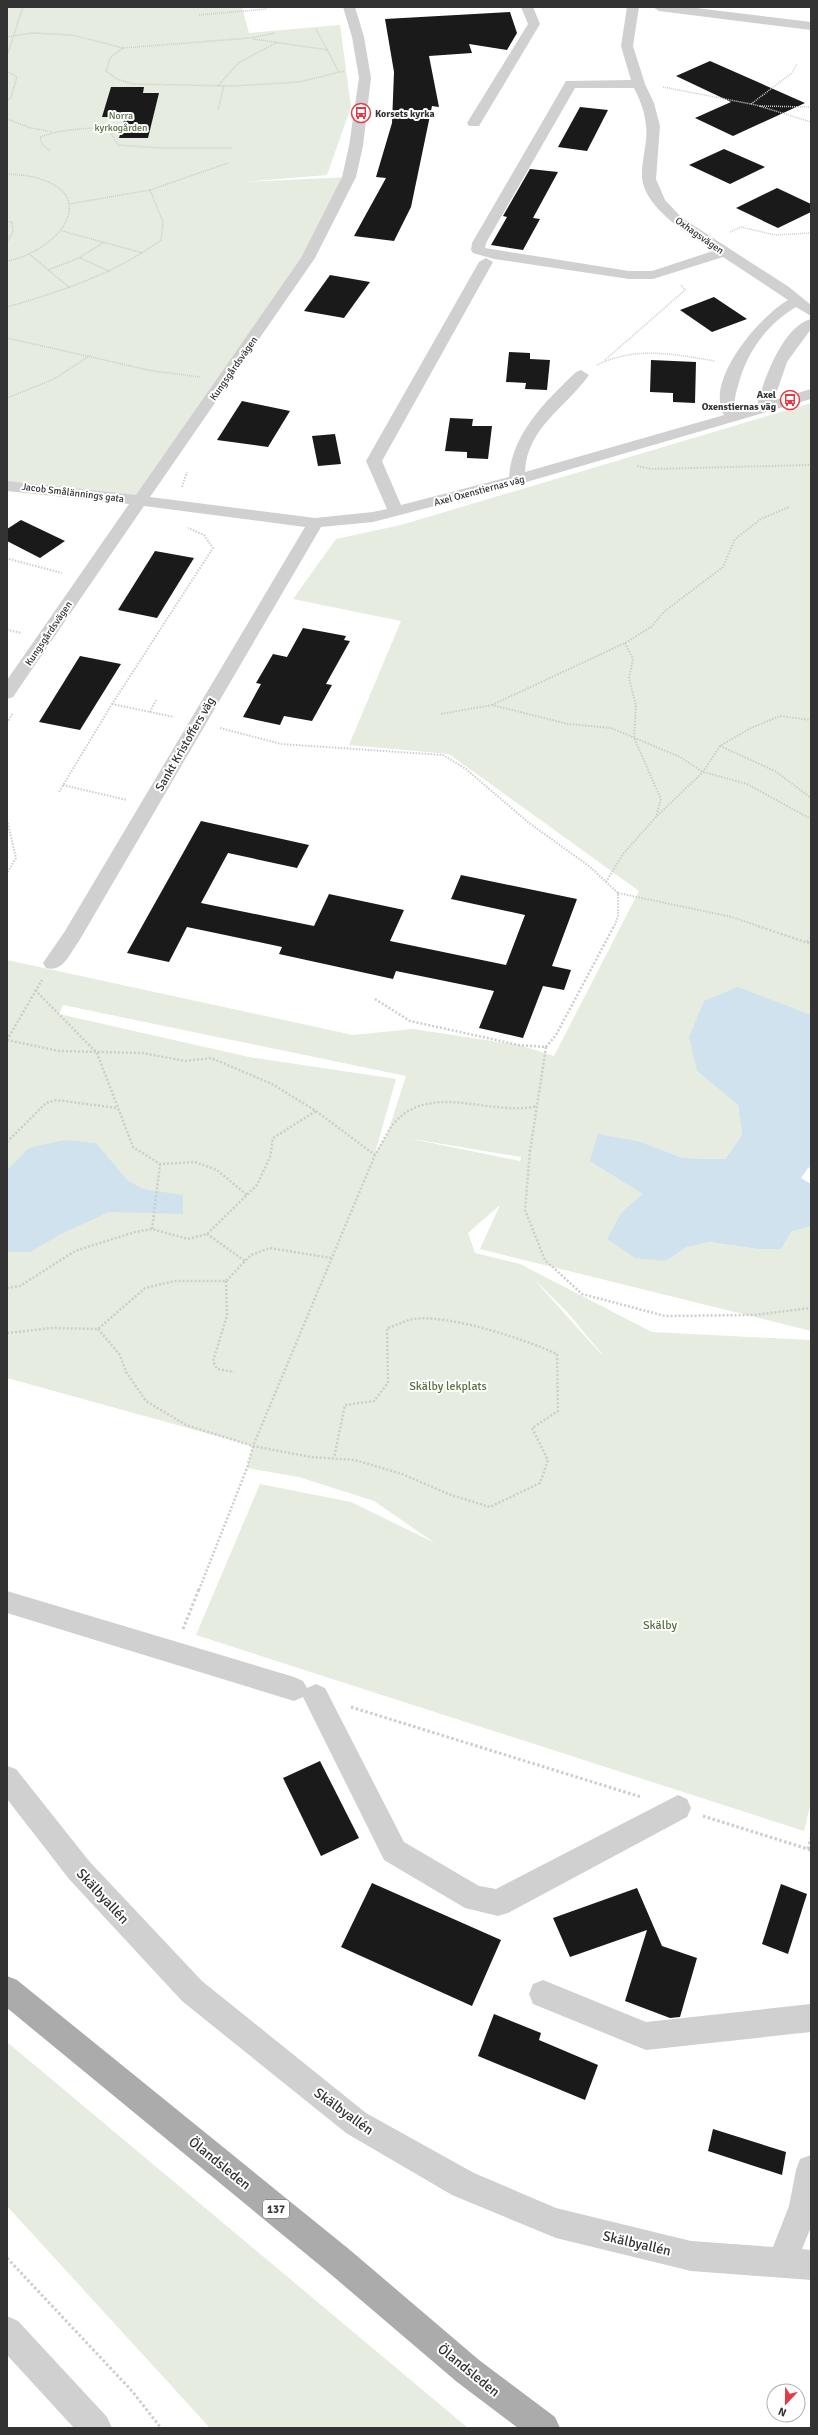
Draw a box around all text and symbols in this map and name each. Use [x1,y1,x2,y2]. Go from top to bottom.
bus stop icon: Korsets kyrka [350,102,372,124]
place label: Korsets kyrka [375,108,435,120]
park label: Norra kyrkogården [94,110,148,134]
street label: Oxhagsvägen [673,215,726,257]
street label: Kungsgårdsvägen [207,334,260,403]
place label: Axel Oxenstiernas väg [702,389,777,413]
bus stop icon: Axel Oxenstiernas väg [779,389,801,411]
street label: Axel Oxenstiernas väg [433,473,526,509]
street label: Jacob Smålännings gata [21,481,125,505]
street label: Kungsgårdsvägen [23,599,75,668]
street label: Sankt Kristoffers väg [152,694,219,794]
park label: Skälby lekplats [409,1379,487,1394]
park label: Skälby [643,1618,678,1633]
street label: Skälbyallén [73,1865,133,1928]
street label: Skälbyallén [311,2084,377,2139]
street label: Ölandsleden [185,2133,254,2193]
road number: 137 [263,2200,289,2218]
street label: Skälbyallén [601,2227,673,2260]
street label: Ölandsleden [434,2340,503,2400]
north arrow [766,2383,806,2423]
text: N [776,2404,788,2419]

